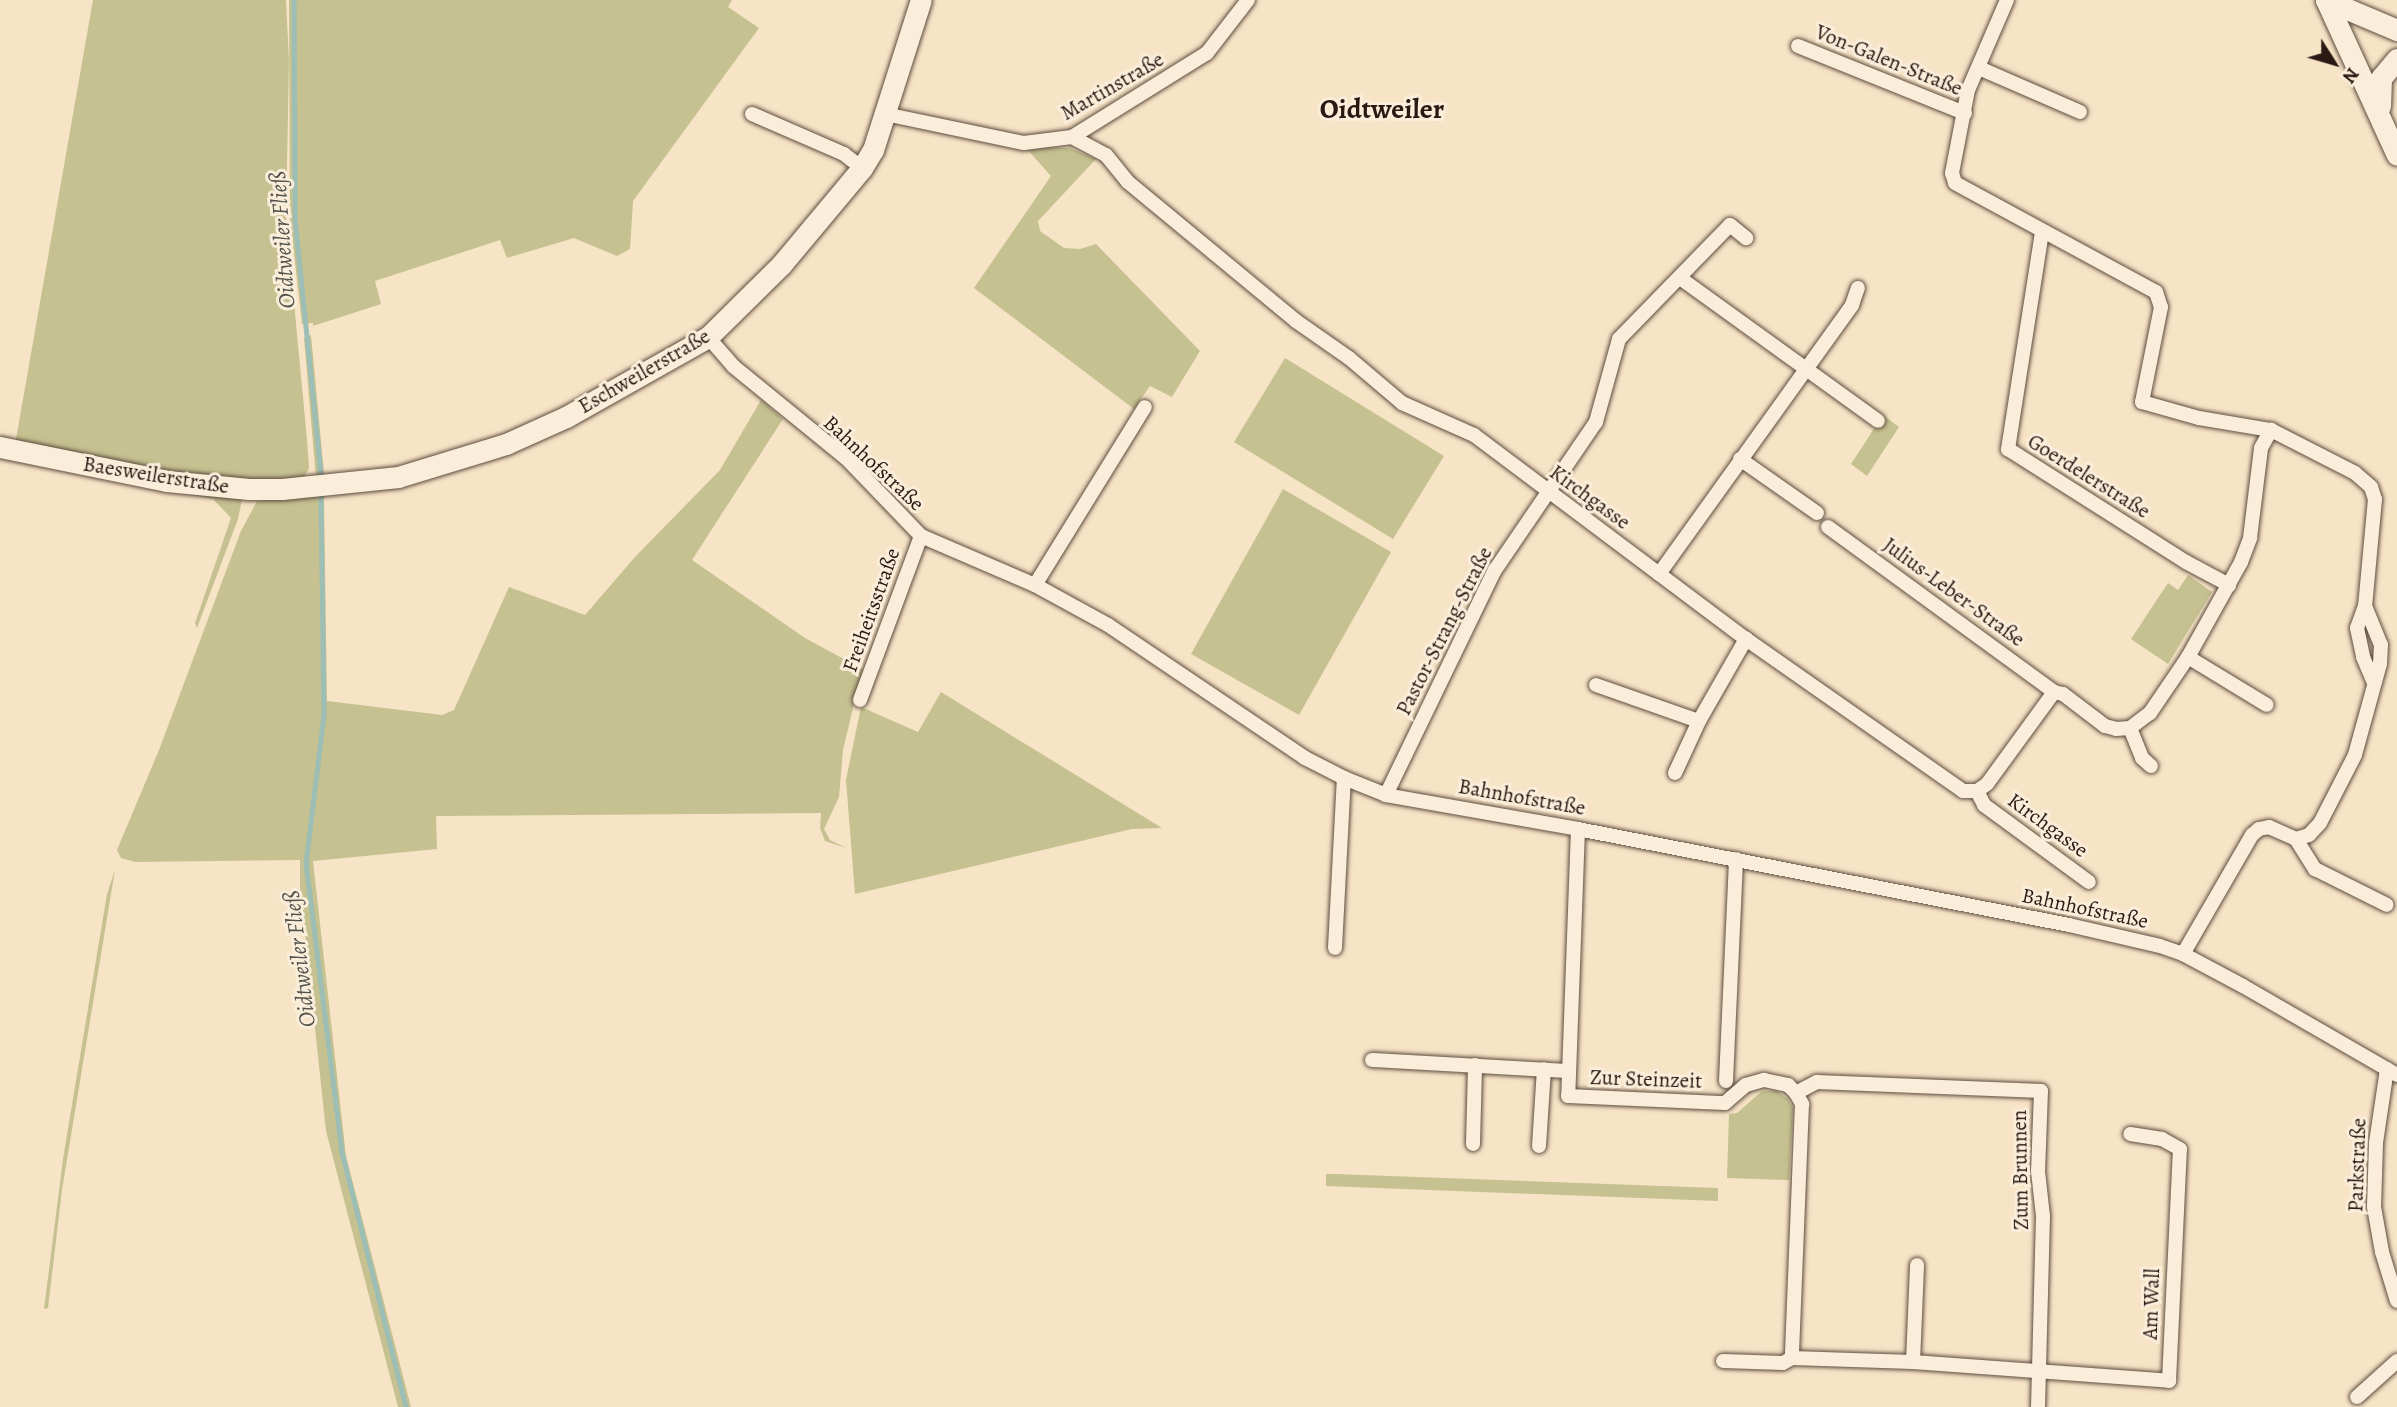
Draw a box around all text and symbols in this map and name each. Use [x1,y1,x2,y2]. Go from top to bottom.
street label: Von-Galen-Straße [1812,19,1966,101]
north arrow [2299,28,2369,98]
street label: Martinstraße [1056,46,1168,126]
text: N [2336,62,2365,89]
district label: Oidtweiler [1320,92,1444,126]
water label: Oidtweiler Fließ [264,171,302,309]
street label: Eschweilerstraße [574,323,714,419]
street label: Bahnhofstraße [818,410,930,516]
street label: Goerdelerstraße [2023,428,2155,524]
street label: Baesweilerstraße [81,451,231,499]
street label: Kirchgasse [1545,459,1635,535]
street label: Julius-Leber-Straße [1878,532,2030,652]
street label: Pastor-Strang-Straße [1391,543,1497,719]
street label: Freiheitsstraße [837,545,905,675]
street label: Bahnhofstraße [1457,773,1587,821]
street label: Kirchgasse [2003,787,2093,863]
street label: Bahnhofstraße [2020,882,2150,934]
water label: Oidtweiler Fließ [278,889,322,1029]
street label: Zur Steinzeit [1590,1064,1702,1094]
street label: Zum Brunnen [2006,1110,2034,1230]
street label: Parkstraße [2343,1117,2371,1213]
street label: Am Wall [2137,1268,2165,1340]

